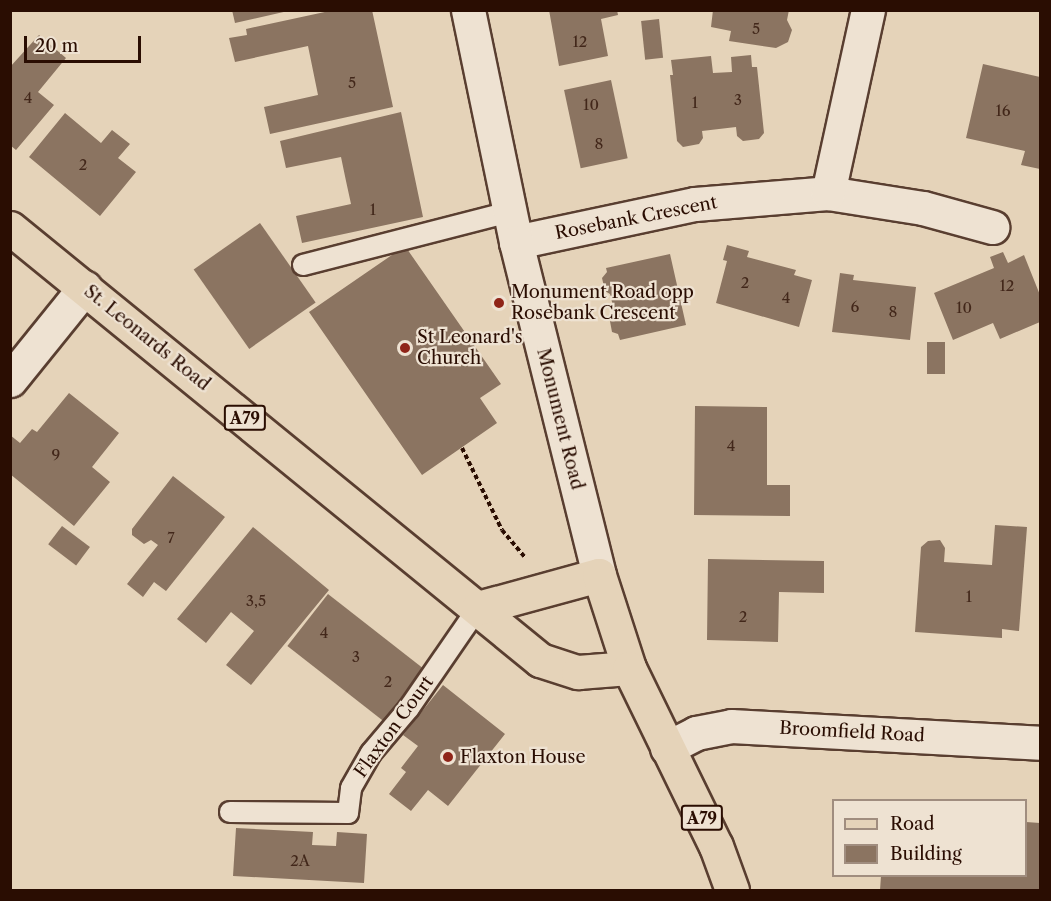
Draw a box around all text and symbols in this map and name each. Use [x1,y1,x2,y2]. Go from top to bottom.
house number: 5 [752,20,760,38]
scale bar [27,24,144,62]
house number: 12 [573,33,587,51]
text: 20 m [35,35,78,57]
house number: 5 [348,74,356,92]
house number: 4 [24,89,32,107]
house number: 3 [734,91,742,109]
house number: 1 [692,94,698,112]
house number: 10 [583,96,599,114]
house number: 16 [995,102,1011,120]
house number: 8 [595,135,603,153]
house number: 2 [79,156,87,174]
street label: Rosebank Crescent [553,192,719,244]
house number: 1 [370,201,376,219]
house number: 2 [741,274,749,292]
house number: 12 [1000,277,1014,295]
street label: St. Leonards Road [80,281,214,395]
place label: Monument Road opp Rosebank Crescent [511,282,694,324]
house number: 4 [782,289,790,307]
marker: Monument Road opp Rosebank Crescent [492,296,506,310]
house number: 6 [851,298,859,316]
house number: 10 [956,299,972,317]
house number: 8 [889,303,897,321]
place label: St Leonard's Church [417,327,522,370]
marker: St Leonard's Church [398,341,412,355]
street label: Monument Road [532,346,588,492]
road number: A79 [222,405,268,431]
house number: 4 [727,437,735,455]
house number: 9 [52,446,60,464]
house number: 7 [167,529,175,547]
house number: 1 [966,588,972,606]
house number: 3,5 [246,592,266,610]
house number: 2 [739,608,747,626]
house number: 4 [320,624,328,642]
house number: 3 [352,648,360,666]
street label: Flaxton Court [350,672,438,782]
house number: 2 [384,673,392,691]
street label: Broomfield Road [779,717,925,747]
place label: Flaxton House [460,746,585,768]
marker: Flaxton House [441,750,455,764]
legend [832,799,1027,877]
road number: A79 [680,805,724,831]
text: Road [890,813,935,835]
text: Building [890,843,962,865]
house number: 2A [290,852,310,870]

